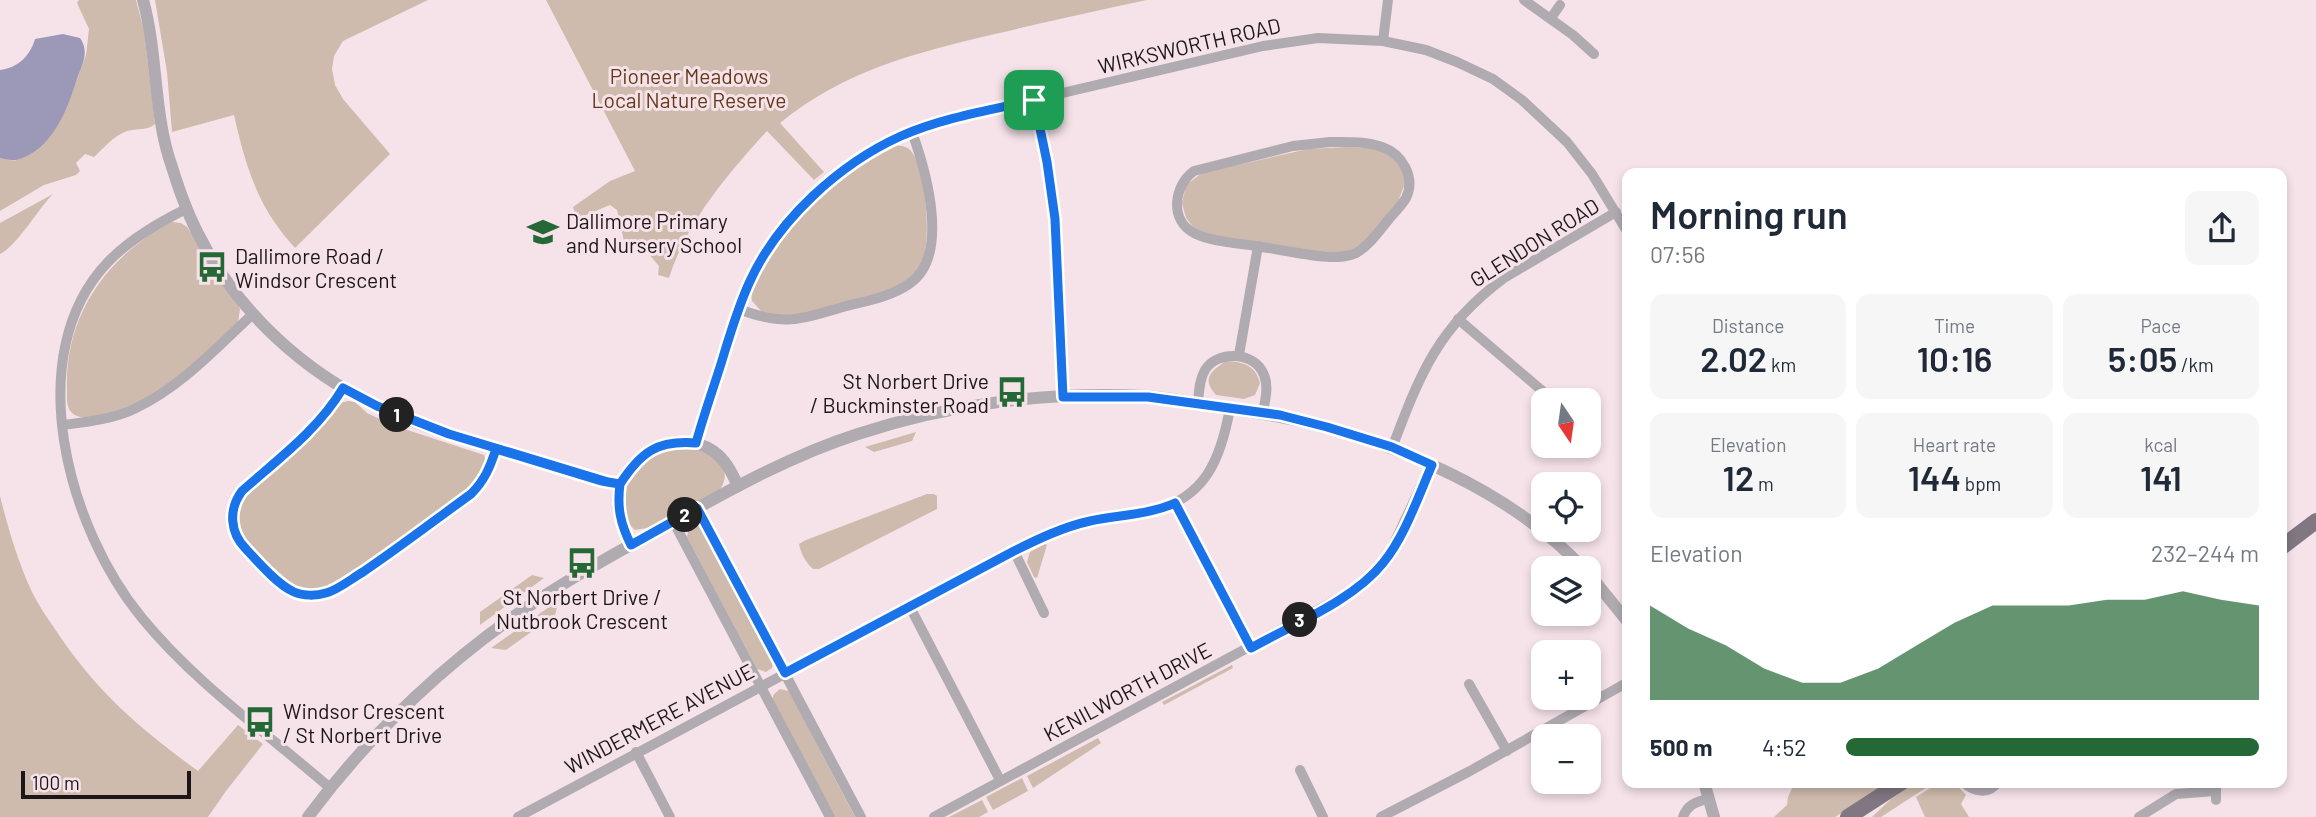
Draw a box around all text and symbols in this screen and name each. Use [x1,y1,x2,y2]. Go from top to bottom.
street label: WIRKSWORTH ROAD [1095,12,1283,78]
park label: Pioneer Meadows Local Nature Reserve [592,63,786,112]
pin [1004,70,1064,130]
icon: arrive [1015,81,1053,119]
text: Morning run [1650,191,1848,237]
button: share [2185,191,2259,265]
street label: GLENDON ROAD [1465,192,1603,292]
place label: Dallimore Primary and Nursery School [566,208,742,257]
school or university icon: Dallimore Primary and Nursery School [526,215,560,249]
text: 07:56 [1650,240,1705,268]
place label: Dallimore Road / Windsor Crescent [235,243,397,292]
bus stop icon: Dallimore Road / Windsor Crescent [195,250,229,284]
text: Distance [1712,314,1784,337]
text: Time [1934,314,1975,337]
text: Pace [2140,314,2181,337]
text: 2.02 [1700,337,1767,379]
text: 10:16 [1917,337,1992,379]
text: 5:05 [2108,337,2177,379]
text: km [1767,353,1796,376]
text: /km [2177,353,2214,376]
place label: St Norbert Drive / Buckminster Road [810,368,989,417]
bus stop icon: St Norbert Drive / Buckminster Road [995,375,1029,409]
north arrow [1531,388,1601,458]
map controls [1531,388,1601,794]
pin: 1 [380,398,414,432]
text: 1 [393,403,400,426]
text: Elevation [1710,433,1786,456]
text: Heart rate [1913,433,1996,456]
text: kcal [2144,433,2177,456]
text: 12 [1723,456,1754,498]
text: 144 [1908,456,1961,498]
text: 141 [2140,456,2182,498]
button: locate [1531,472,1601,542]
text: m [1754,472,1774,495]
text: bpm [1961,472,2001,495]
pin: 2 [668,498,702,532]
text: 2 [679,503,690,526]
text: Elevation [1650,539,1743,567]
text: 232–244 m [2151,539,2259,567]
bus stop icon: St Norbert Drive / Nutbrook Crescent [565,546,599,580]
button: layers [1531,556,1601,626]
place label: St Norbert Drive / Nutbrook Crescent [496,584,668,633]
pin: 3 [1282,602,1318,638]
text: 3 [1294,608,1305,631]
street label: KENILWORTH DRIVE [1039,636,1215,746]
button: + [1531,640,1601,710]
street label: WINDERMERE AVENUE [560,657,758,779]
place label: Windsor Crescent / St Norbert Drive [283,698,445,747]
bus stop icon: Windsor Crescent / St Norbert Drive [243,705,277,739]
button: − [1531,724,1601,794]
text: 500 m [1650,733,1712,761]
text: 4:52 [1762,733,1807,761]
scale bar [21,768,191,800]
text: 100 m [32,771,80,794]

